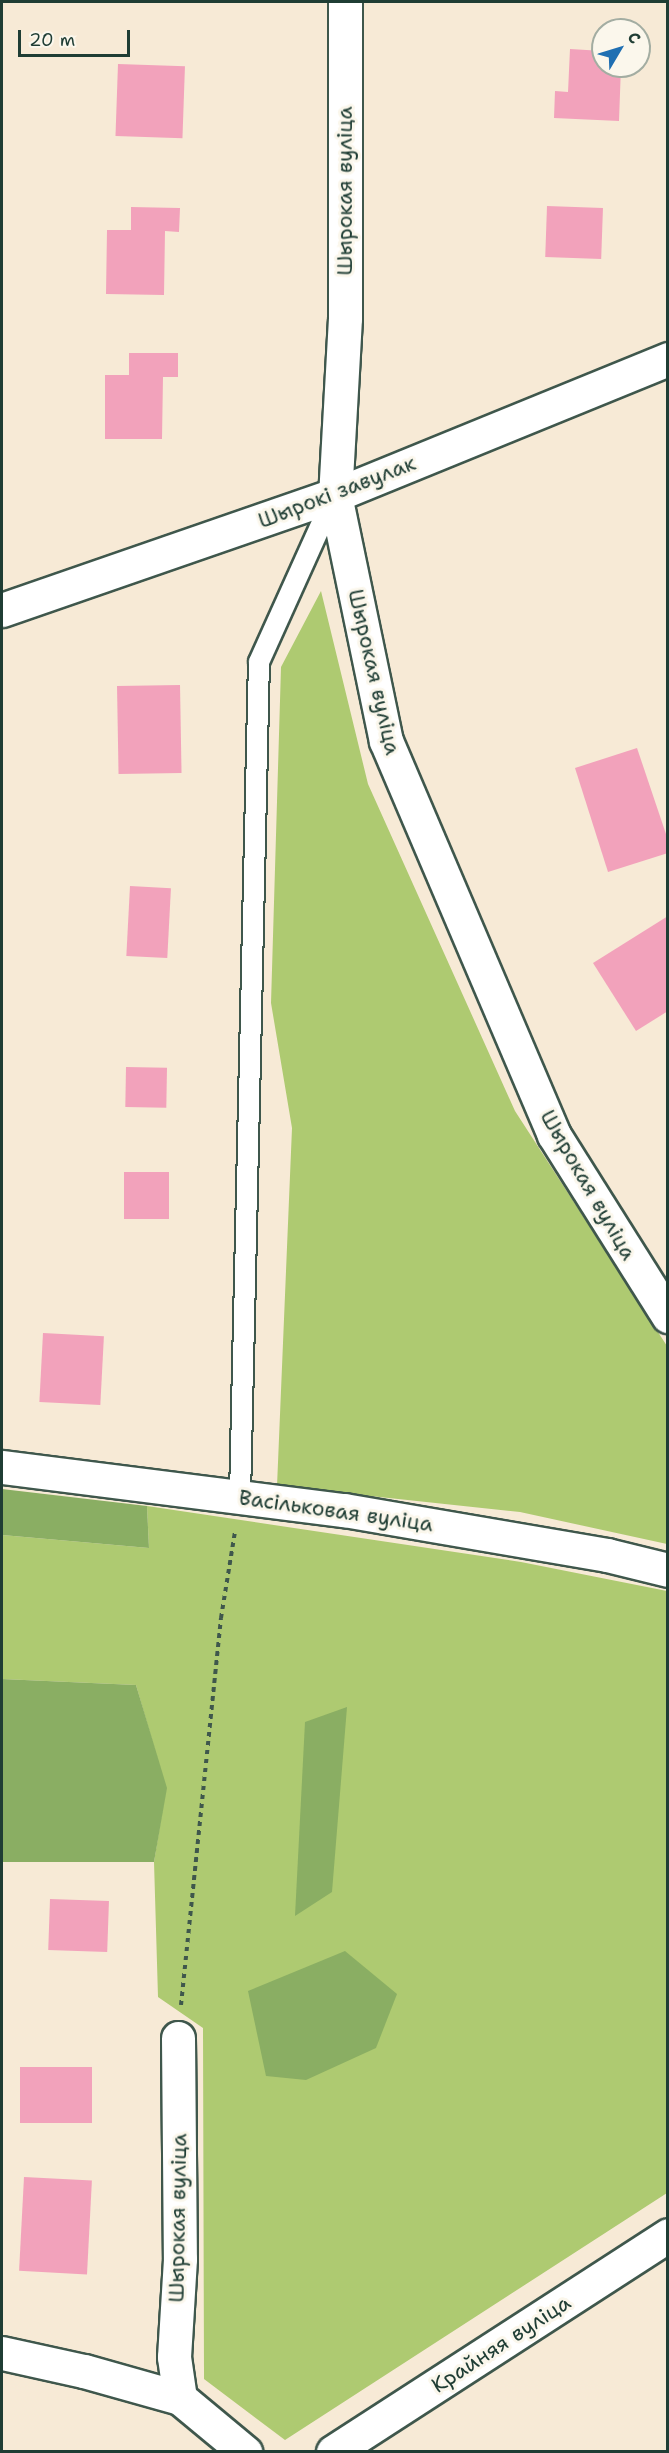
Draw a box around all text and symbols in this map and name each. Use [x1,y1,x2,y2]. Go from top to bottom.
scale bar [21,18,134,56]
north arrow [591,18,651,78]
text: С [623,27,645,48]
text: 20 m [29,28,75,52]
street label: Шырокая вуліца [332,106,358,276]
street label: Шырокі завулак [255,450,419,534]
street label: Шырокая вуліца [343,587,405,757]
street label: Шырокая вуліца [535,1105,641,1265]
street label: Васільковая вуліца [237,1485,435,1537]
street label: Шырокая вуліца [164,2133,192,2303]
street label: Крайняя вуліца [427,2290,575,2398]

